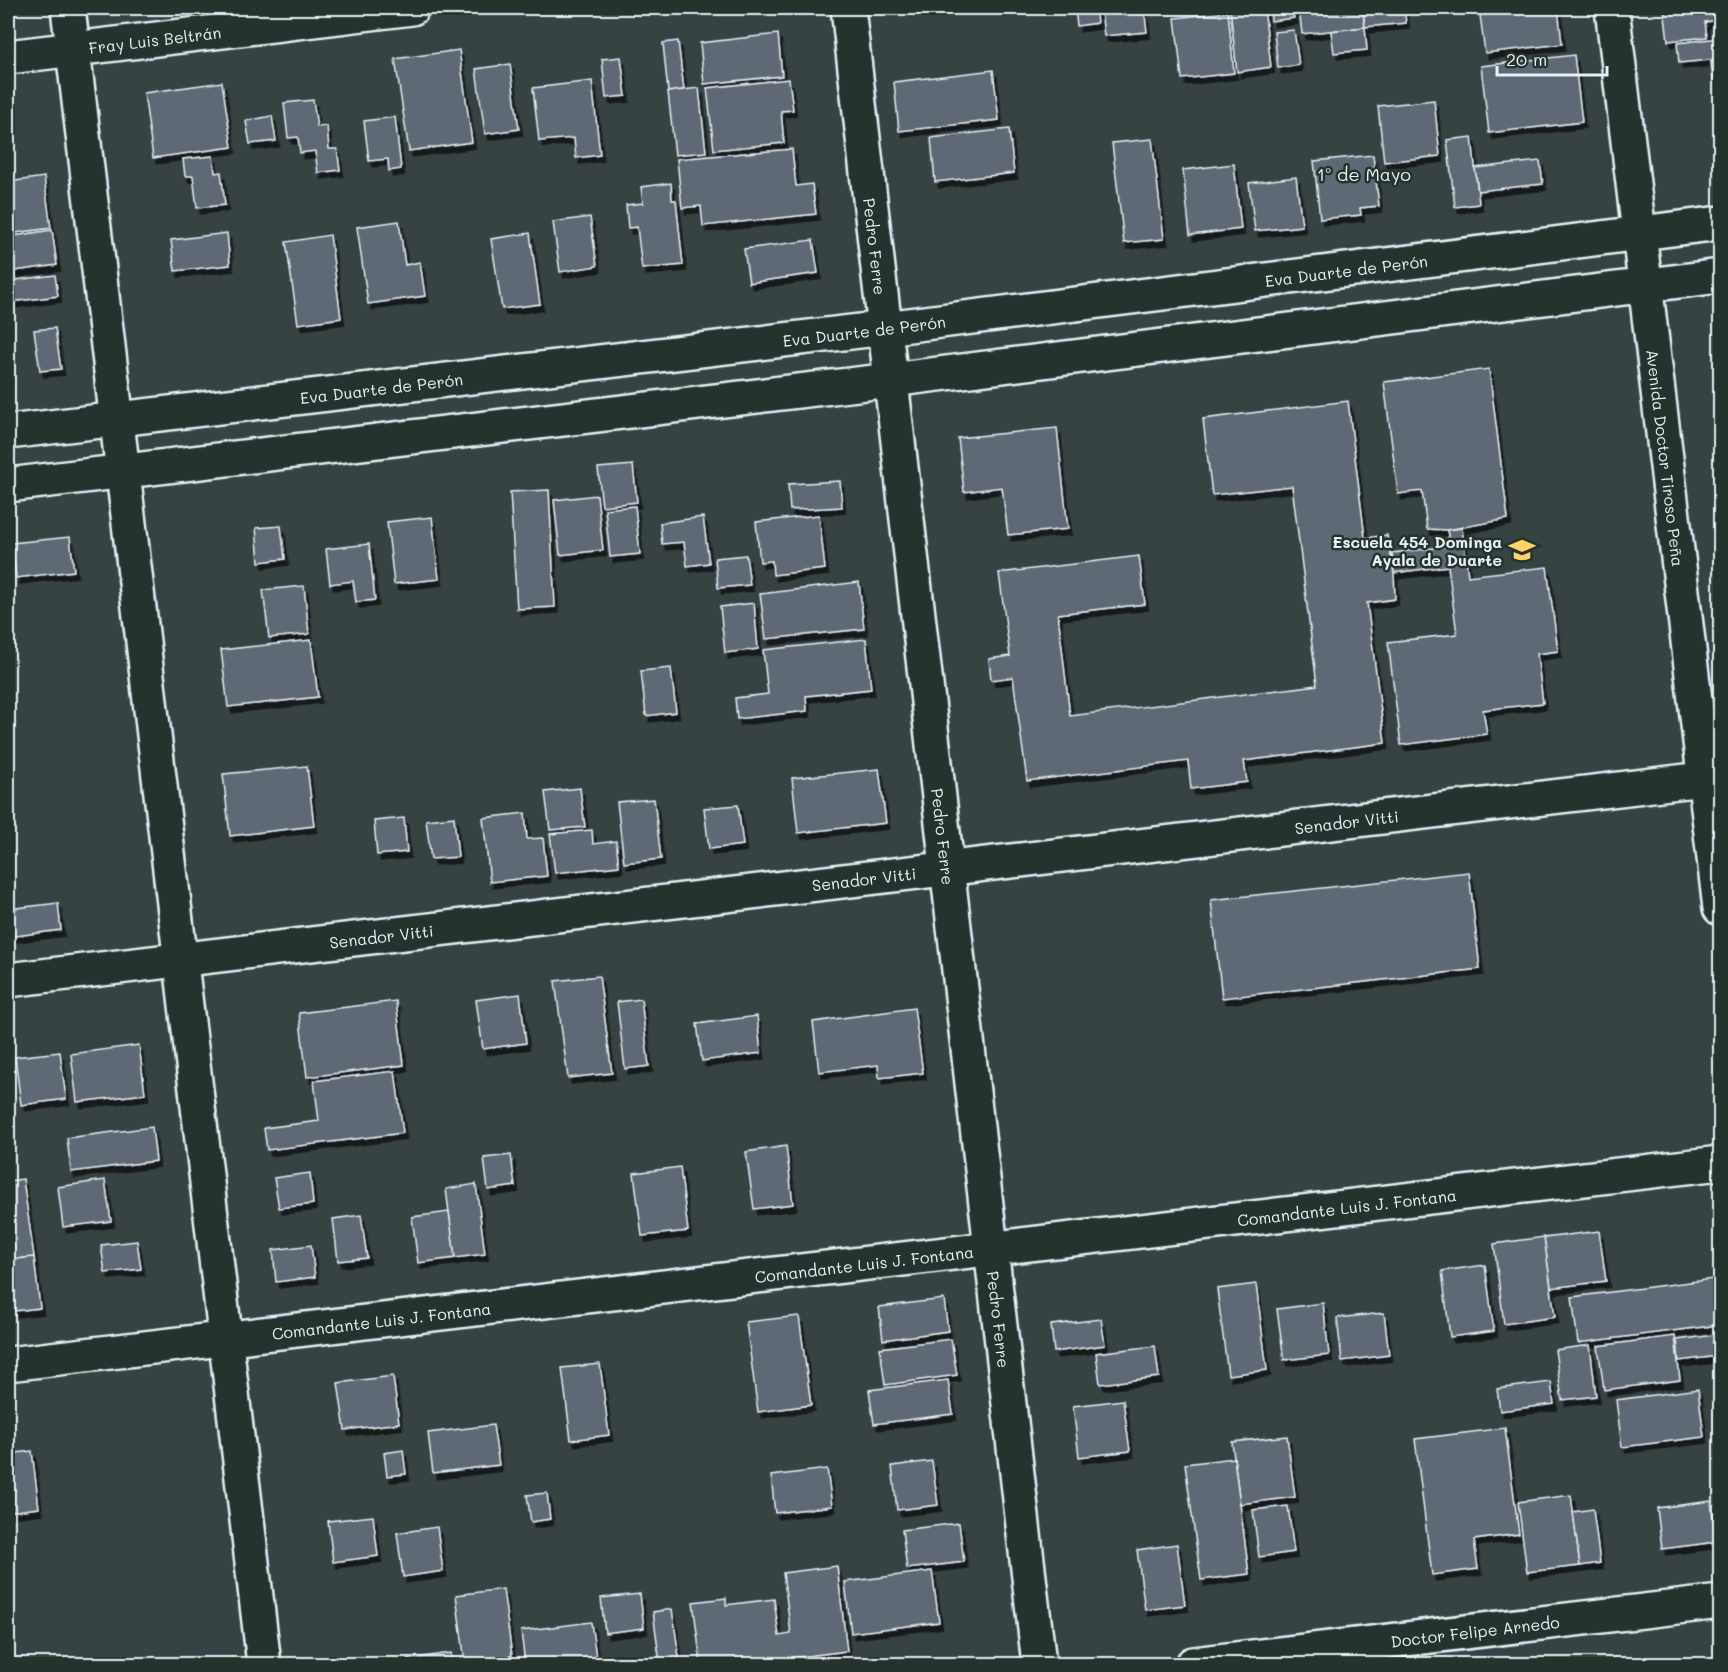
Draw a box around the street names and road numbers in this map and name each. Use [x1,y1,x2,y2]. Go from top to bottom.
street label: Fray Luis Beltrán [88,21,222,58]
street label: Pedro Ferre [859,197,892,296]
street label: Eva Duarte de Perón [1264,249,1429,291]
street label: Eva Duarte de Perón [781,310,947,351]
street label: Avenida Doctor Tiroso Peña [1643,348,1689,568]
street label: Eva Duarte de Perón [299,368,464,408]
street label: Pedro Ferre [928,787,960,886]
street label: Senador Vitti [1293,805,1400,838]
street label: Senador Vitti [811,862,917,895]
street label: Senador Vitti [328,919,435,952]
street label: Comandante Luis J. Fontana [1236,1184,1458,1230]
street label: Comandante Luis J. Fontana [753,1240,975,1287]
street label: Pedro Ferre [983,1270,1015,1369]
street label: Comandante Luis J. Fontana [271,1297,492,1343]
street label: Doctor Felipe Arnedo [1389,1610,1561,1651]

